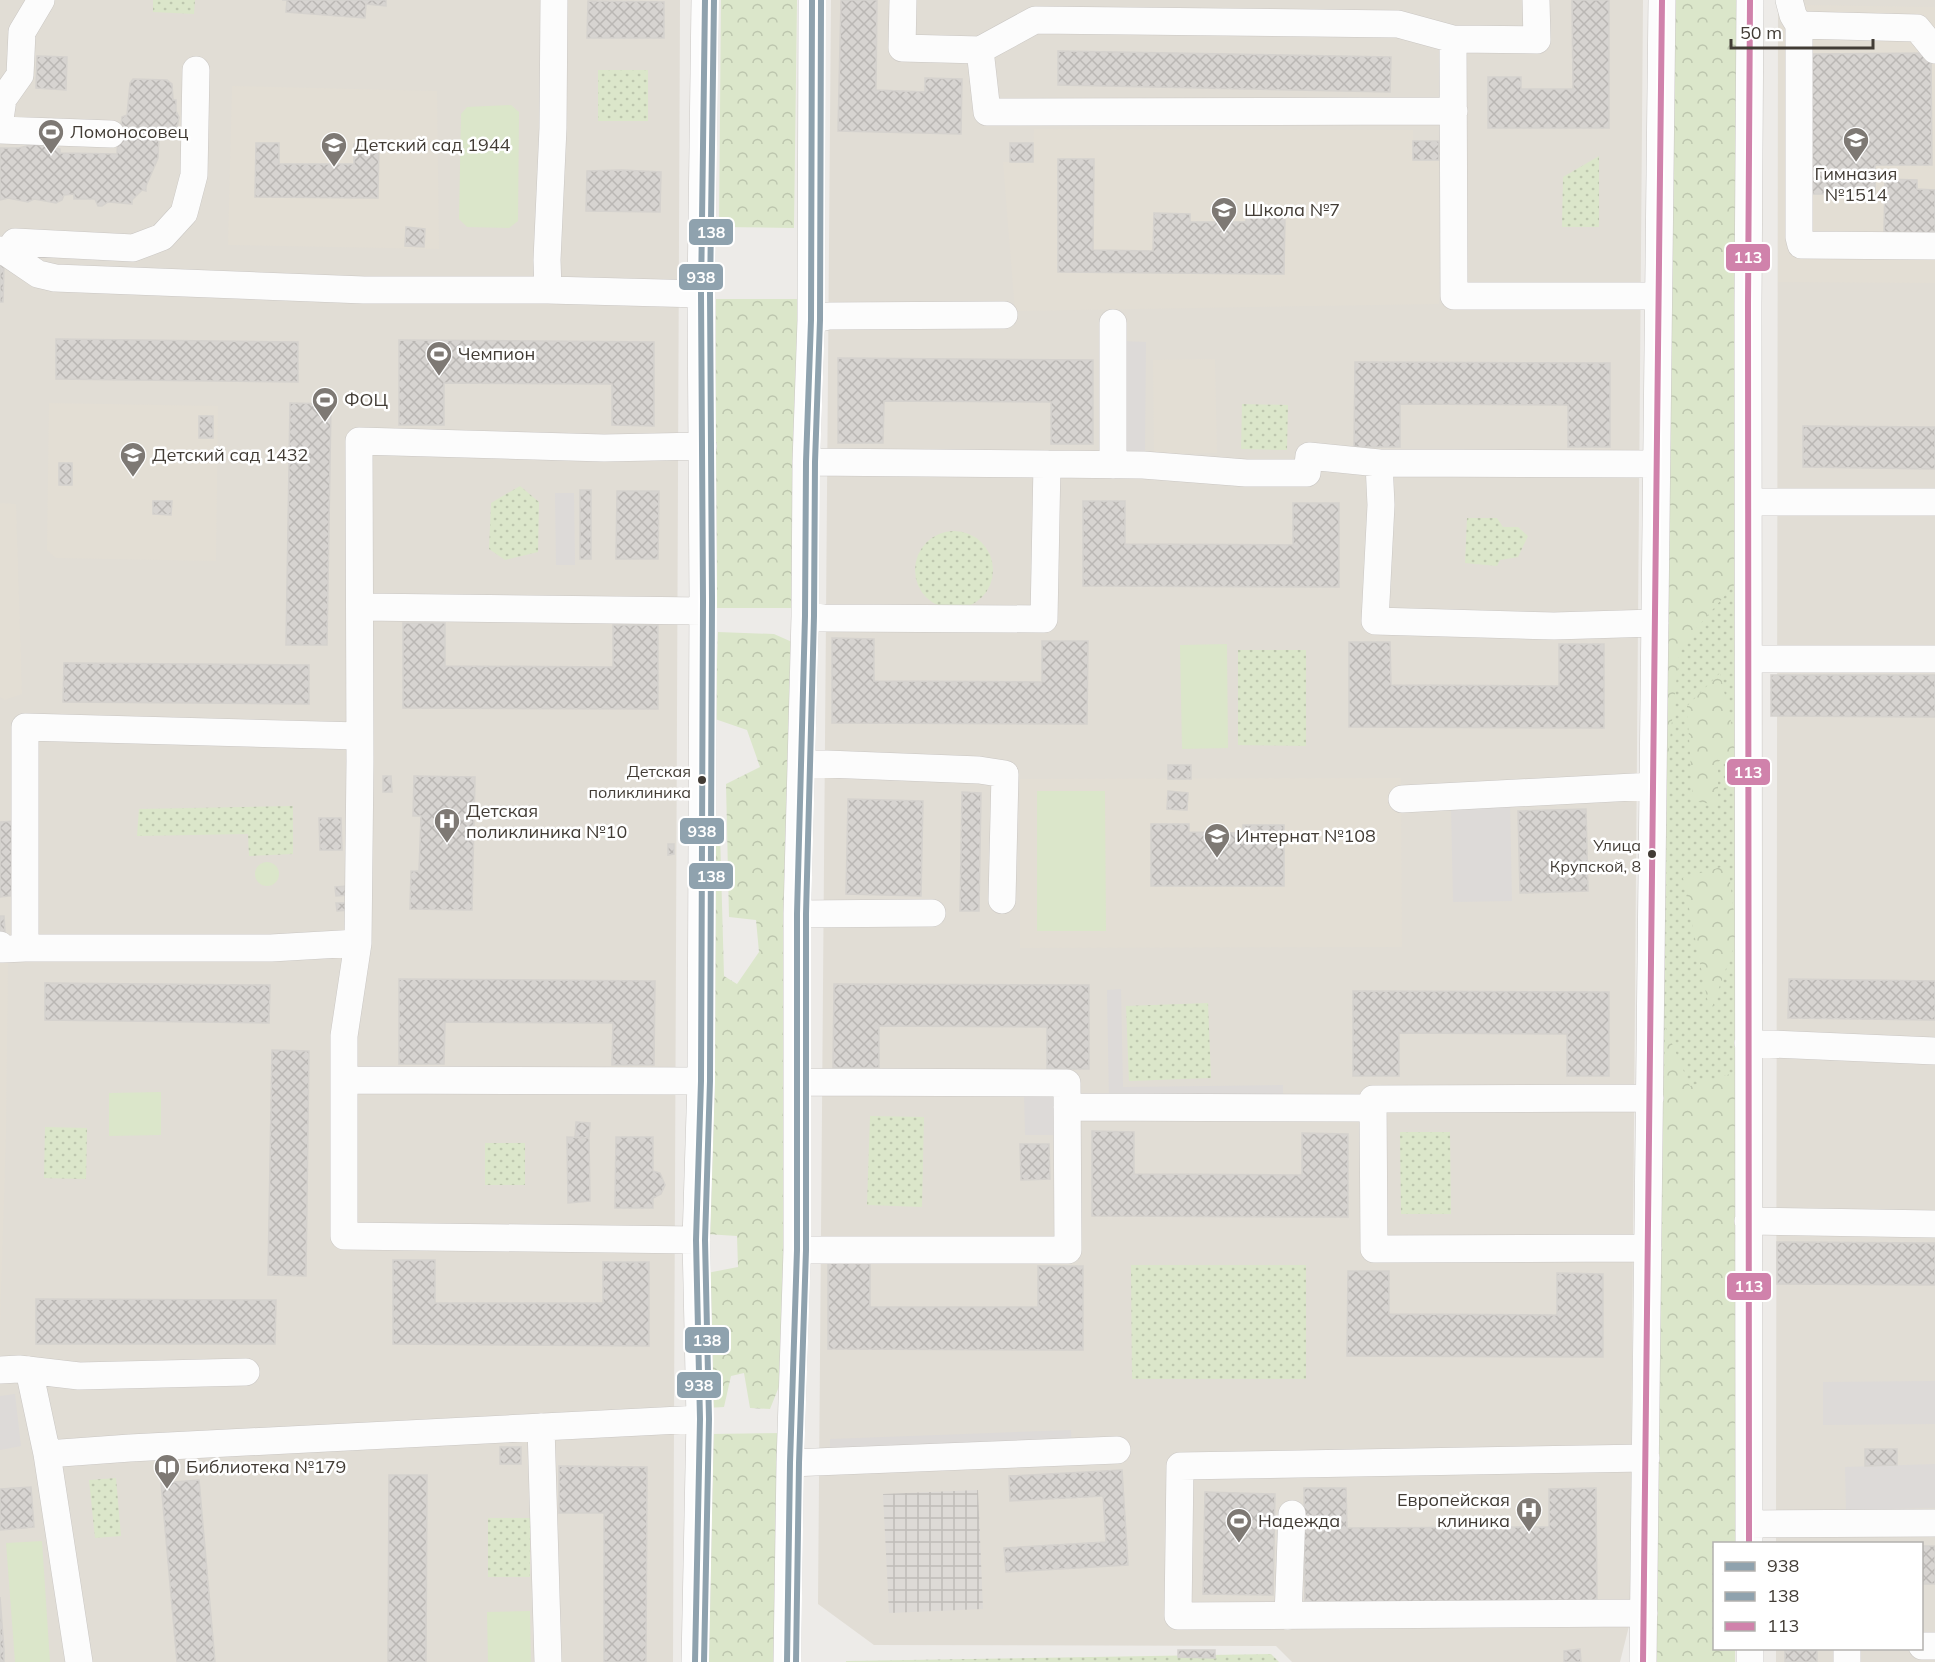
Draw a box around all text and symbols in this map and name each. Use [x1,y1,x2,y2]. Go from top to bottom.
scale bar [1731,12,1874,50]
text: 50 m [1740,21,1782,44]
sports icon: Ломоносовец [36,117,66,155]
place label: Ломоносовец [70,120,189,143]
school or university icon: Гимназия №1514 [1841,125,1871,163]
school or university icon: Детский сад 1944 [319,130,349,168]
place label: Детский сад 1944 [354,133,511,156]
place label: Гимназия №1514 [1815,162,1897,206]
school or university icon: Школа №7 [1209,195,1239,233]
place label: Школа №7 [1244,198,1340,221]
line badge: 138 [688,218,734,246]
text: 138 [697,222,726,242]
line badge: 113 [1725,243,1771,272]
text: 113 [1734,247,1762,267]
line badge: 938 [678,263,724,291]
text: 938 [687,267,716,287]
sports icon: Чемпион [424,339,454,377]
place label: Чемпион [458,342,535,365]
sports icon: ФОЦ [310,385,340,423]
place label: ФОЦ [344,388,389,411]
school or university icon: Детский сад 1432 [118,440,148,478]
place label: Детский сад 1432 [152,443,308,466]
line badge: 113 [1726,758,1771,786]
place label: Детская поликлиника [588,761,691,802]
text: 113 [1734,762,1762,782]
marker: Детская поликлиника [696,774,708,786]
place label: Детская поликлиника №10 [466,799,627,843]
hospital icon: Детская поликлиника №10 [432,806,462,844]
line badge: 938 [679,817,725,845]
text: 938 [688,821,717,841]
school or university icon: Интернат №108 [1202,821,1232,859]
place label: Интернат №108 [1236,824,1376,847]
place label: Улица Крупской, 8 [1550,835,1641,876]
marker: Улица Крупской, 8 [1646,848,1658,860]
line badge: 138 [688,862,734,890]
text: 138 [697,866,726,886]
line badge: 113 [1726,1272,1772,1301]
text: 113 [1735,1276,1763,1296]
line badge: 138 [684,1326,730,1354]
text: 138 [693,1330,722,1350]
line badge: 938 [676,1371,722,1399]
text: 938 [685,1375,714,1395]
library icon: Библиотека №179 [152,1452,182,1490]
place label: Библиотека №179 [186,1455,346,1478]
place label: Европейская клиника [1397,1488,1510,1532]
hospital icon: Европейская клиника [1514,1495,1544,1533]
sports icon: Надежда [1224,1506,1254,1544]
place label: Надежда [1258,1509,1340,1532]
legend [1713,1542,1923,1650]
text: 938 [1767,1554,1799,1577]
text: 138 [1767,1584,1799,1607]
text: 113 [1767,1614,1799,1637]

